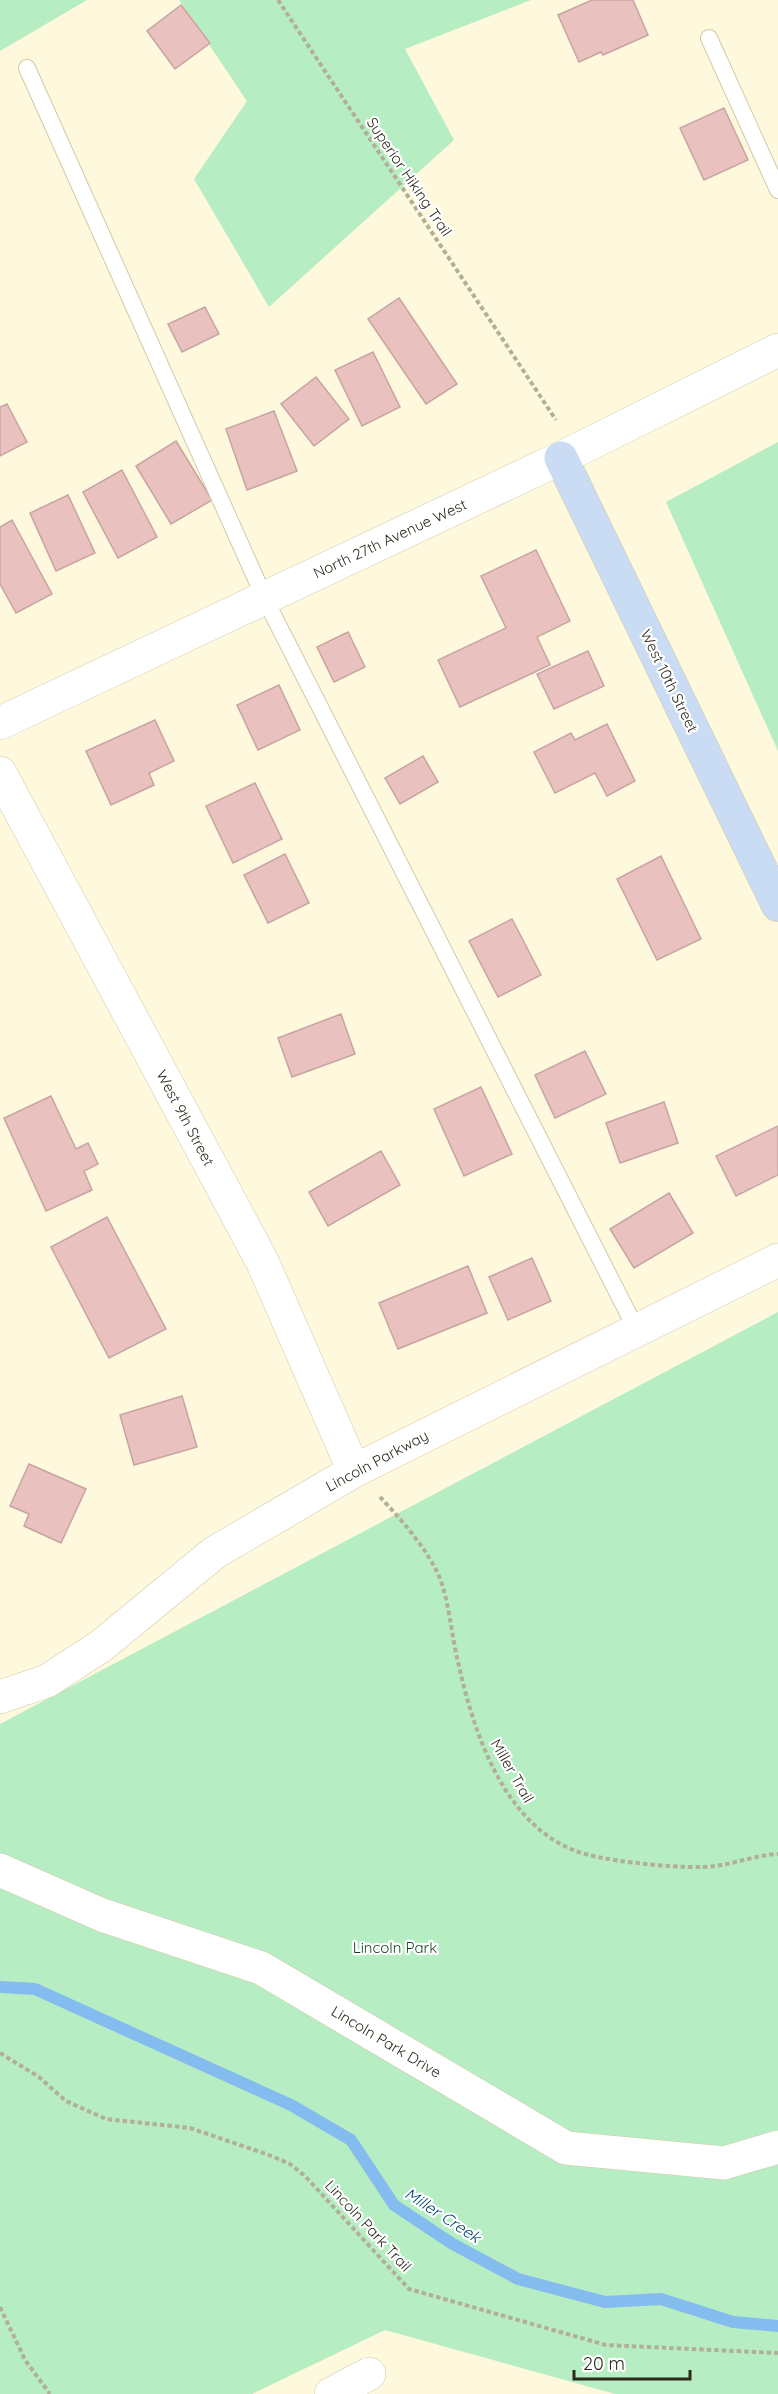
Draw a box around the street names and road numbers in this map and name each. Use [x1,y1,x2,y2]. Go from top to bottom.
street label: Superior Hiking Trail [363,114,456,240]
street label: North 27th Avenue West [310,495,470,582]
street label: West 10th Street [636,626,703,735]
street label: West 9th Street [152,1066,219,1169]
street label: Lincoln Parkway [322,1425,431,1496]
street label: Miller Trail [487,1736,538,1806]
street label: Lincoln Park Drive [328,2001,445,2082]
street label: Lincoln Park Trail [321,2176,416,2275]

